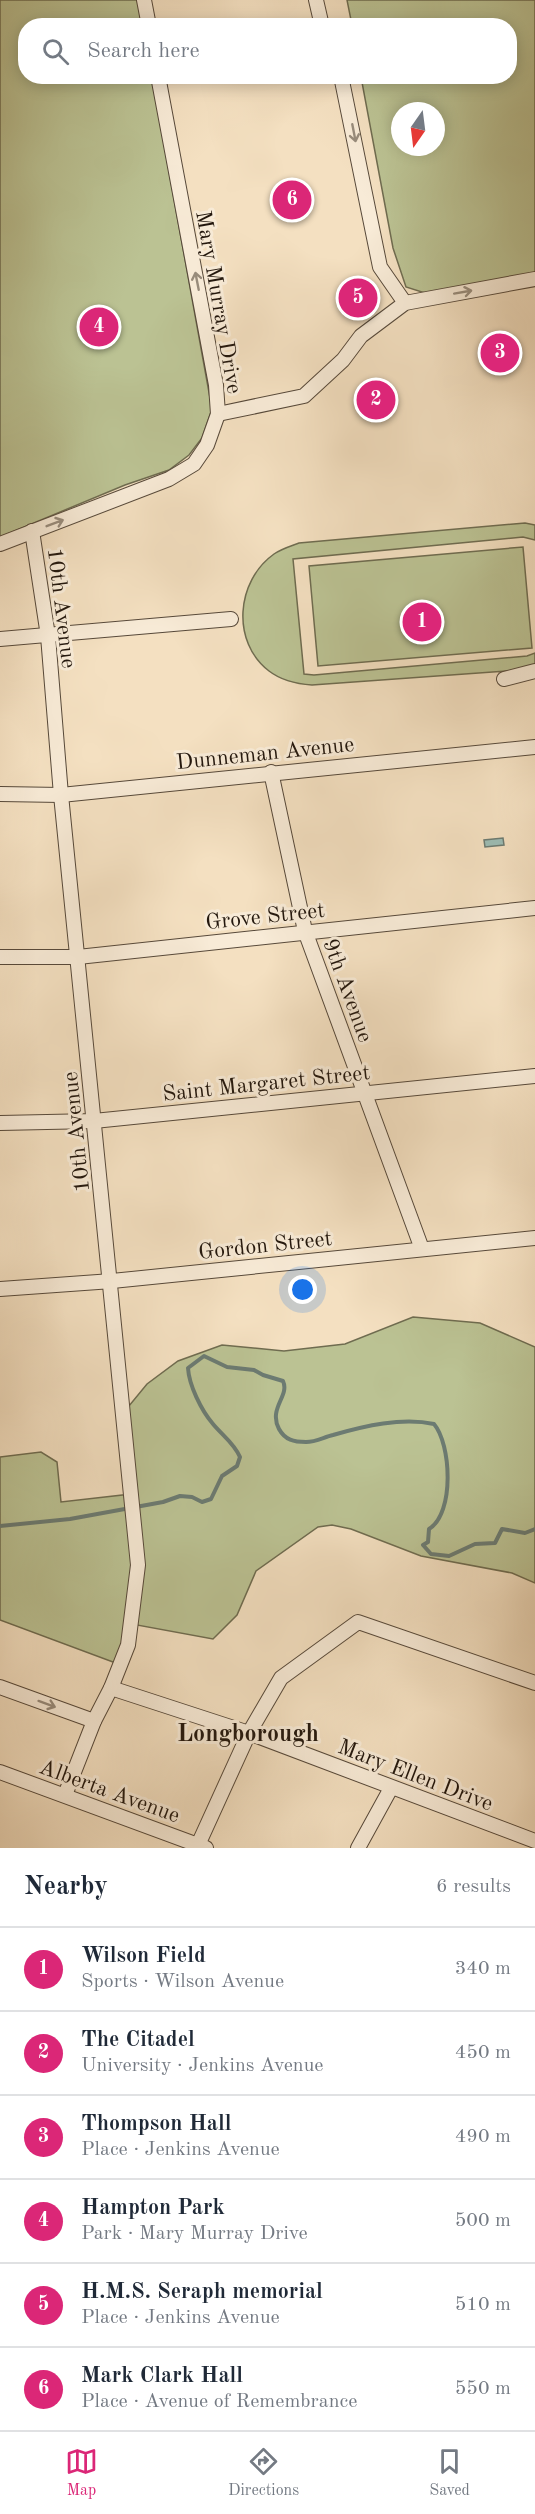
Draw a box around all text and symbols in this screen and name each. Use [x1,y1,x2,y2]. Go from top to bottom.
search box [18,18,517,84]
icon: search [39,35,72,68]
text: Search here [87,40,200,62]
north arrow [391,102,445,156]
one-way arrow [349,123,360,143]
pin: 6 [272,178,312,222]
street label: Mary Murray Drive [191,209,245,396]
one-way arrow [191,272,202,292]
pin: 5 [338,276,378,320]
one-way arrow [453,286,472,297]
pin: 4 [80,304,118,350]
pin: 3 [480,330,520,376]
pin: 2 [356,378,395,422]
one-way arrow [45,516,63,527]
street label: 10th Avenue [43,547,79,670]
pin: 1 [402,600,442,644]
street label: Dunneman Avenue [175,734,355,774]
street label: Grove Street [204,900,326,934]
street label: 9th Avenue [318,936,376,1045]
street label: Saint Margaret Street [161,1062,371,1106]
street label: 10th Avenue [60,1070,94,1193]
street label: Gordon Street [197,1228,333,1264]
your location [288,1275,317,1304]
one-way arrow [37,1699,56,1710]
district label: Longborough [177,1723,319,1747]
street label: Mary Ellen Drive [335,1736,496,1816]
street label: Alberta Avenue [36,1756,183,1827]
text: Nearby [24,1874,108,1900]
text: 6 results [436,1877,511,1897]
text: Wilson Field [81,1945,206,1967]
text: 1 [38,1959,49,1979]
text: 340 m [455,1959,511,1979]
text: Sports · Wilson Avenue [81,1972,284,1992]
text: The Citadel [81,2029,195,2051]
text: 2 [38,2043,49,2063]
text: 450 m [455,2043,511,2063]
text: University · Jenkins Avenue [81,2056,324,2076]
text: Thompson Hall [81,2113,232,2135]
text: 3 [38,2127,49,2147]
text: 490 m [455,2127,511,2147]
text: Place · Jenkins Avenue [81,2140,280,2160]
text: Hampton Park [81,2197,225,2219]
text: 4 [38,2211,49,2231]
text: 500 m [455,2211,511,2231]
text: Park · Mary Murray Drive [81,2224,308,2244]
text: H.M.S. Seraph memorial [81,2281,323,2303]
text: 5 [38,2295,49,2315]
text: 510 m [455,2295,511,2315]
text: Place · Jenkins Avenue [81,2308,280,2328]
text: Mark Clark Hall [81,2365,243,2387]
text: 6 [38,2379,49,2399]
text: 550 m [455,2379,511,2399]
text: Place · Avenue of Remembrance [81,2392,357,2412]
tab: Map [65,2445,98,2501]
tab: Directions [228,2445,299,2501]
tab: Saved [429,2445,470,2501]

